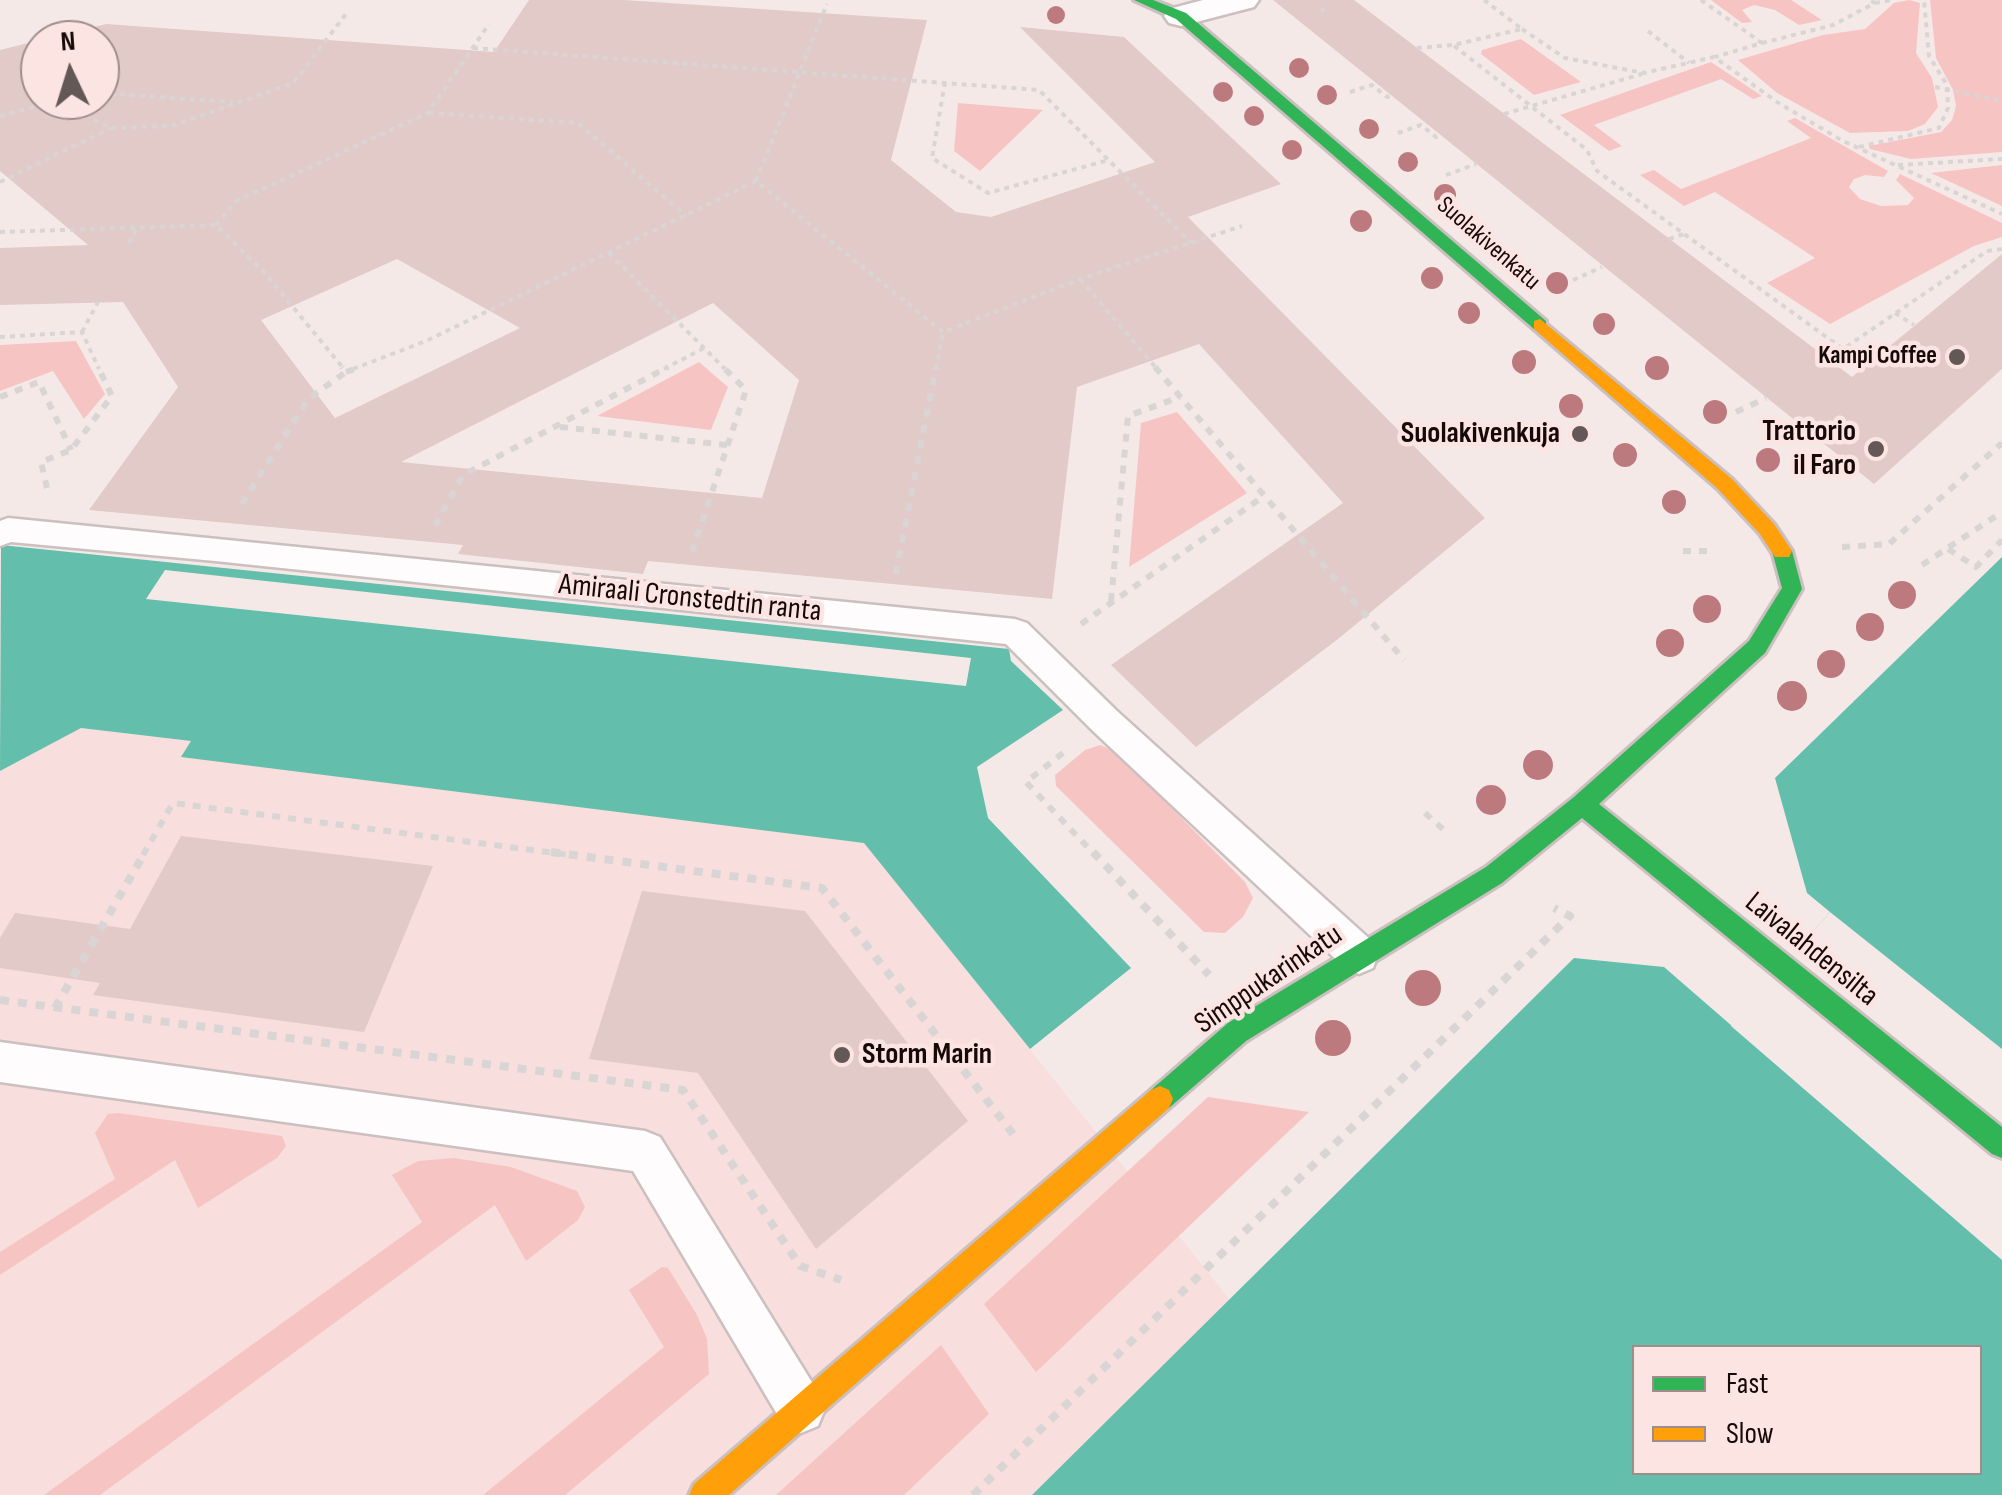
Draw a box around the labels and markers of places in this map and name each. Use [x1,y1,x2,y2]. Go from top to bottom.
place label: Kampi Coffee [1818,342,1937,372]
marker: Kampi Coffee [1946,346,1968,368]
place label: Trattorio il Faro [1762,414,1856,484]
place label: Suolakivenkuja [1401,416,1560,452]
marker: Suolakivenkuja [1569,423,1591,445]
marker: Trattorio il Faro [1865,438,1887,460]
place label: Storm Marin [862,1037,992,1073]
marker: Storm Marin [831,1044,853,1066]

